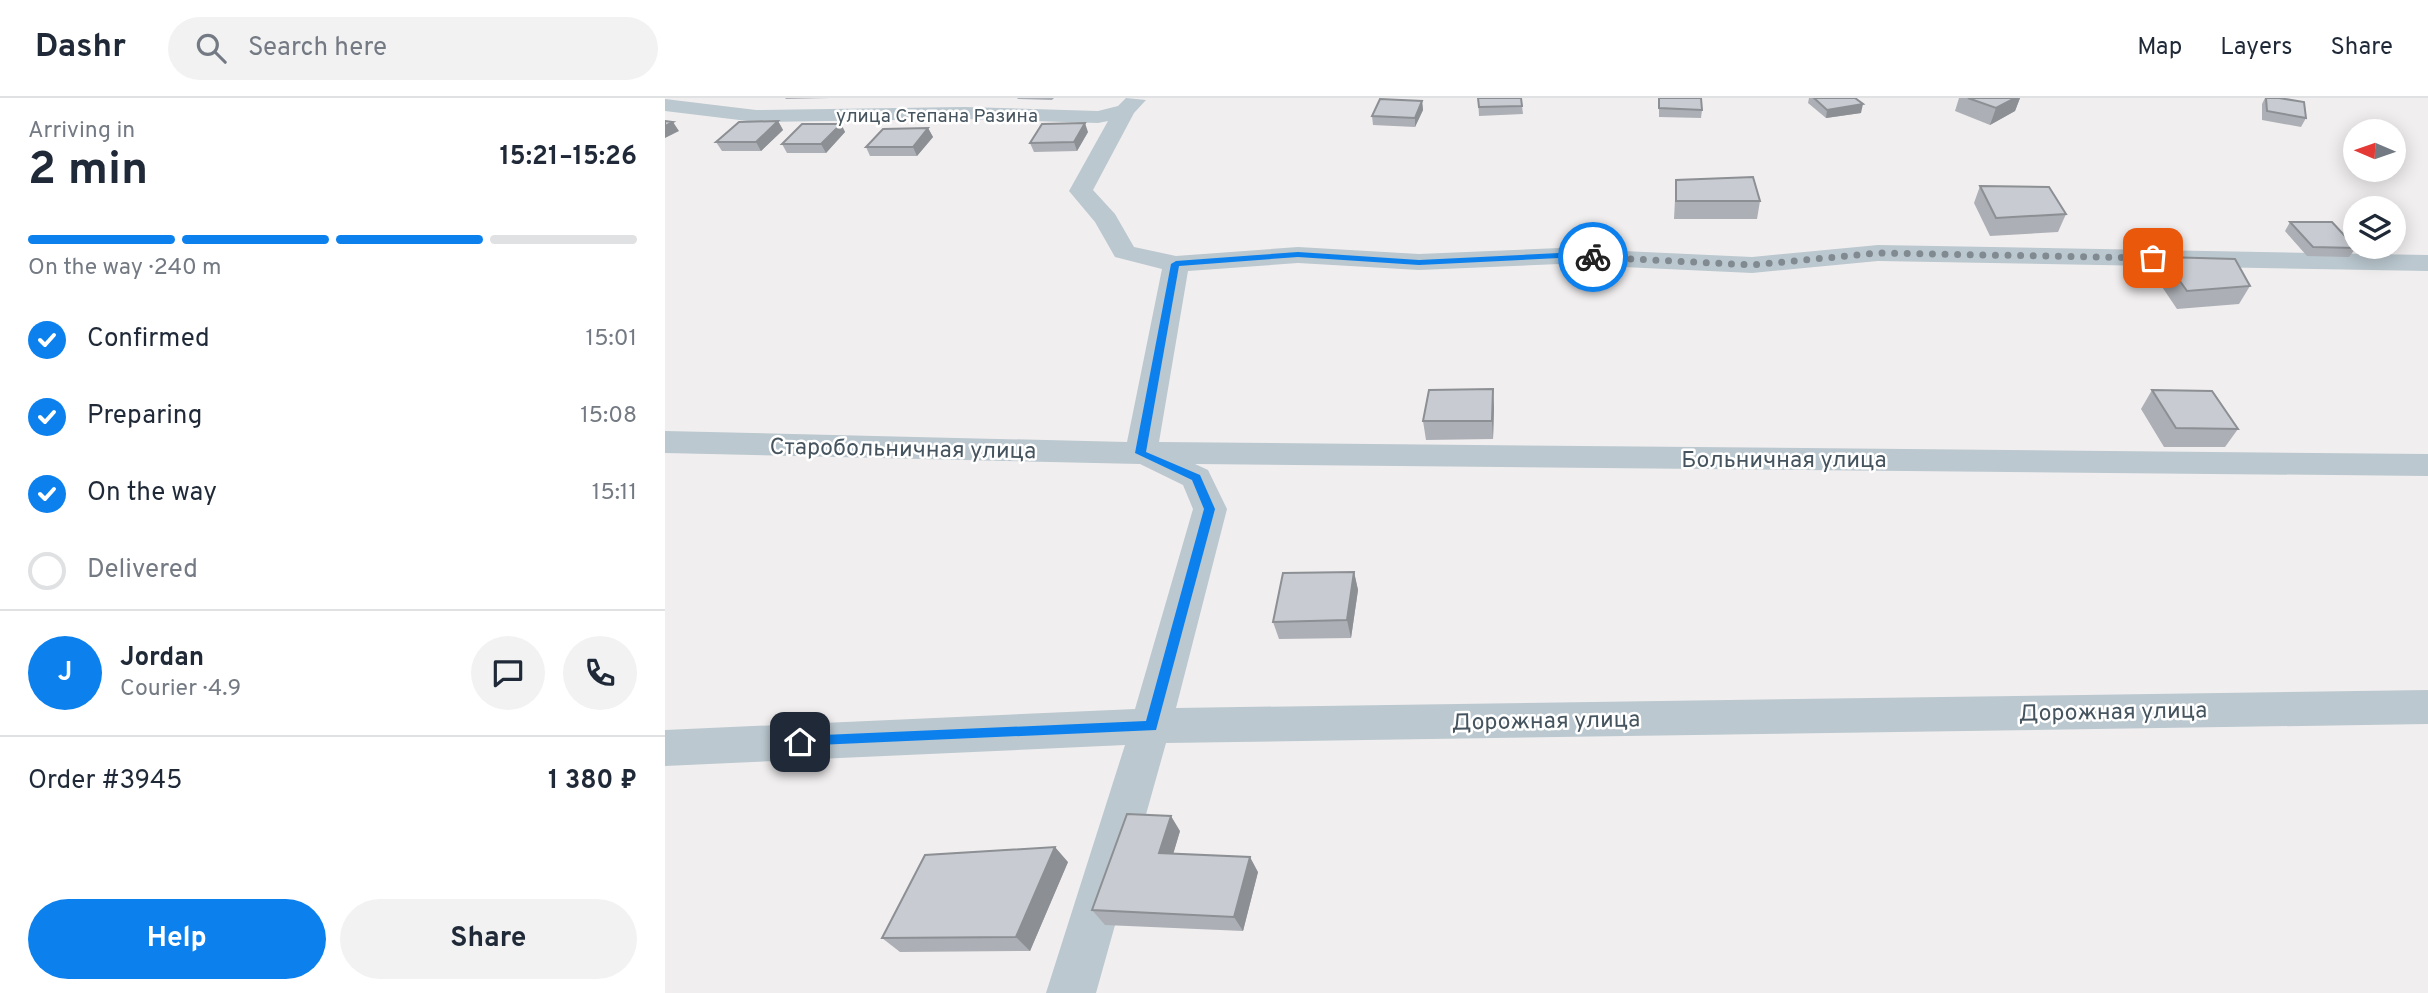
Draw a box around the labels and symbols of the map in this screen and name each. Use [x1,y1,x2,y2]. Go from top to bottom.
street label: улица Степана Разина [836,105,1038,129]
north arrow [2343,119,2406,182]
courier [1558,222,1628,292]
pin [2123,228,2183,288]
street label: Старобольничная улица [769,434,1037,467]
street label: Больничная улица [1681,447,1887,476]
street label: Дорожная улица [2019,697,2208,730]
street label: Дорожная улица [1452,706,1641,739]
pin [770,712,830,772]

